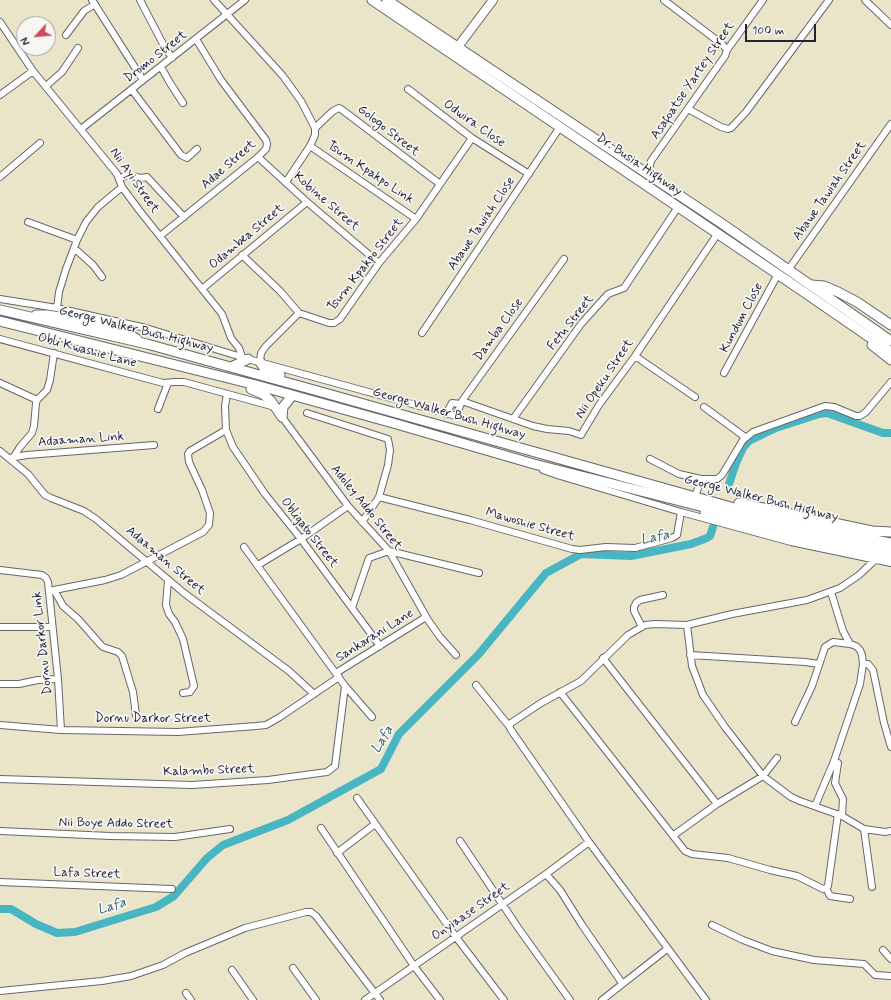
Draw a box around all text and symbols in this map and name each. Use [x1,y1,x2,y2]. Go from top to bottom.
north arrow [16,16,56,56]
scale bar [747,16,818,42]
street label: Asafoatse Yartey Street [648,19,738,143]
text: 100 m [752,23,784,39]
street label: Dromo Street [121,27,191,87]
text: N [18,34,34,47]
street label: Odwira Close [440,97,508,151]
street label: Gologo Street [354,102,422,160]
street label: Dr. Busia Highway [593,130,685,200]
street label: Adae Street [198,137,260,193]
street label: Tsum Kpakpo Link [324,138,416,208]
street label: Abawe Tawiah Street [790,138,870,244]
street label: Nii Ayi Street [106,145,162,217]
street label: Kobine Street [290,169,362,235]
street label: Abawe Tawiah Close [445,174,519,274]
street label: Odambea Street [206,201,288,273]
street label: Tsum Kpakpo Street [325,215,407,315]
street label: Kundum Close [717,280,767,356]
street label: Fetu Street [545,292,597,354]
street label: Damba Close [471,296,527,364]
street label: George Walker Bush Highway [57,303,215,357]
street label: Obli Kwashie Lane [36,330,138,372]
street label: Nii Opeku Street [573,336,637,422]
street label: George Walker Bush Highway [371,385,527,443]
street label: Adaaman Link [38,429,124,451]
street label: Adoley Addo Street [327,462,405,554]
street label: George Walker Bush Highway [682,472,840,526]
street label: Obligato Street [277,495,341,571]
street label: Mawoshie Street [484,505,576,545]
street label: Adaaman Street [122,523,208,599]
water label: Lafa [639,527,671,549]
street label: Dornu Darkor Link [30,591,56,695]
street label: Sankarani Lane [333,606,417,666]
street label: Dornu Darkor Street [95,711,211,727]
water label: Lafa [368,723,398,757]
street label: Kalambo Street [163,762,255,780]
street label: Nii Boye Addo Street [58,815,174,833]
street label: Lafa Street [53,865,121,883]
street label: Onyiaase Street [429,879,513,945]
water label: Lafa [96,895,128,919]

